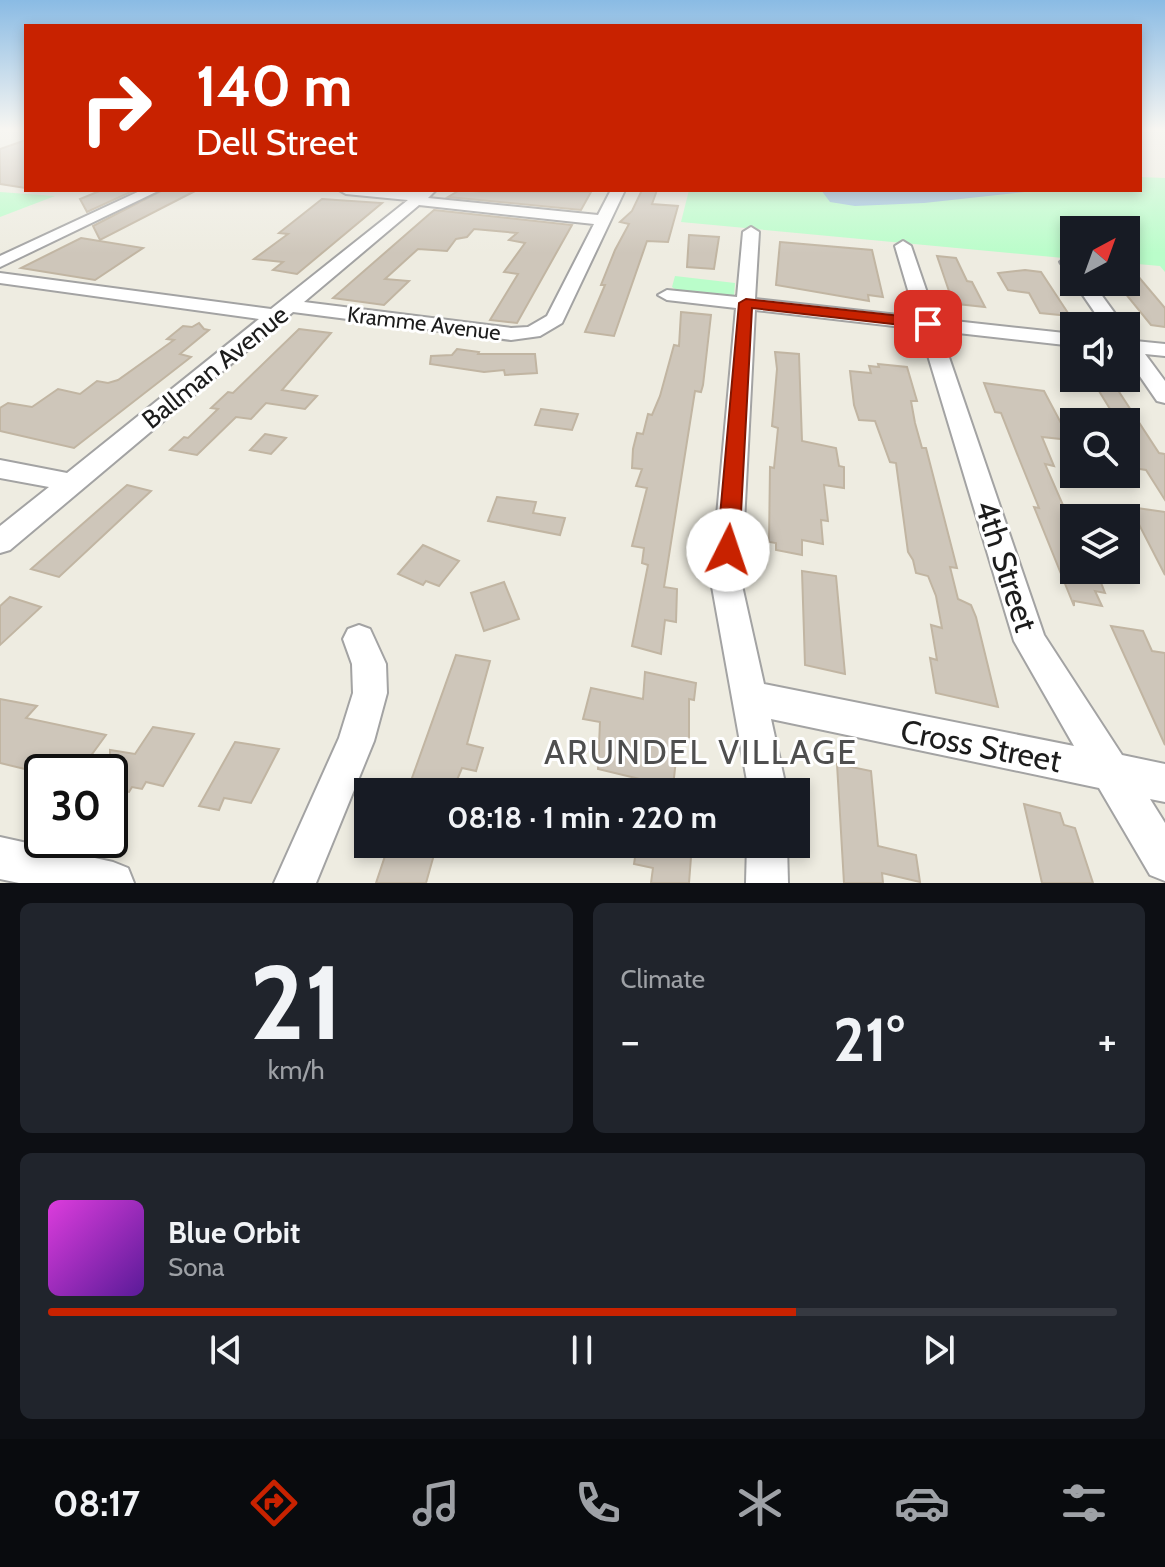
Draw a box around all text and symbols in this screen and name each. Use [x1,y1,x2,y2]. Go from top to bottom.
text: 140 m [196,52,352,120]
icon: right [64,56,168,160]
text: Dell Street [196,120,358,164]
north arrow [1060,216,1140,296]
map controls [1060,216,1140,584]
pin [894,290,962,358]
street label: Ballman Avenue [136,298,294,436]
street label: Kramme Avenue [346,301,502,346]
icon: arrive [906,302,950,346]
button: sound [1060,312,1140,392]
button: search [1060,408,1140,488]
street label: 4th Street [967,495,1046,637]
button: layers [1060,504,1140,584]
position arrow [686,508,770,592]
street label: Cross Street [898,711,1065,780]
district label: ARUNDEL VILLAGE [544,731,858,773]
speed limit sign: 30 [24,754,128,858]
text: 08:18 · 1 min · 220 m [447,799,717,836]
text: 21 [250,939,343,1065]
text: Climate [621,963,705,995]
text: 21° [833,1003,904,1076]
text: − [621,1014,640,1067]
text: + [1098,1014,1117,1067]
text: km/h [268,1054,325,1086]
text: Blue Orbit [168,1214,300,1251]
text: Sona [168,1251,225,1283]
icon: previous [204,1328,248,1372]
icon: pause [560,1328,604,1372]
icon: next [917,1328,961,1372]
icon: directions [246,1475,302,1531]
icon: music [408,1475,464,1531]
icon: phone [570,1475,626,1531]
icon: climate [732,1475,788,1531]
icon: car [894,1475,950,1531]
icon: filters [1056,1475,1112,1531]
text: 08:17 [53,1481,140,1525]

